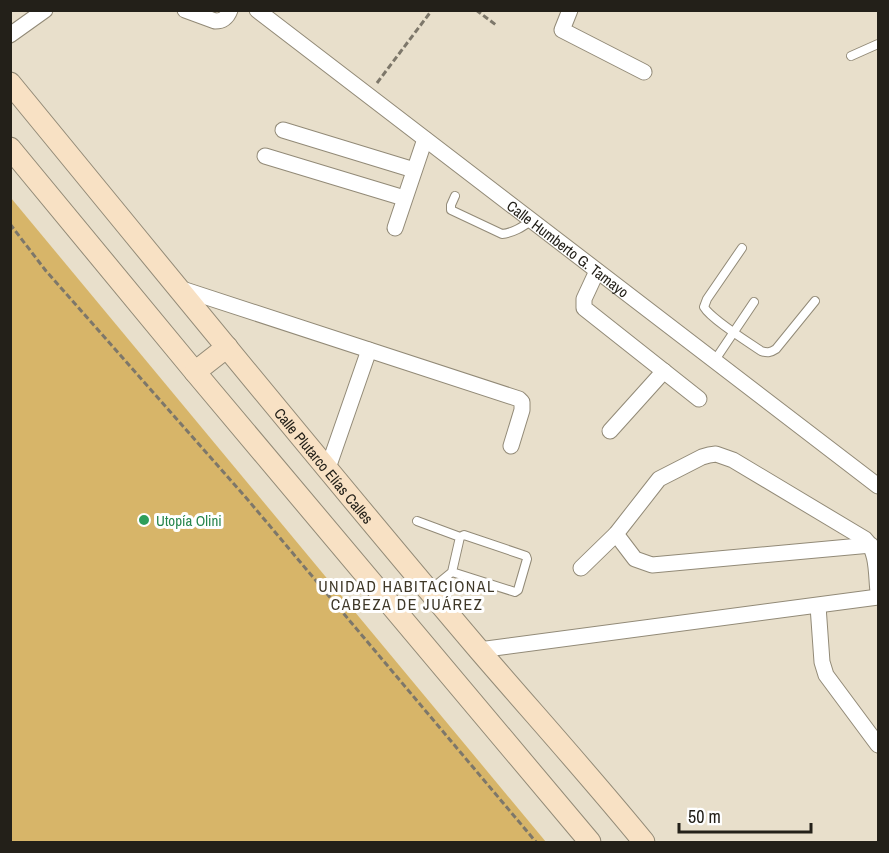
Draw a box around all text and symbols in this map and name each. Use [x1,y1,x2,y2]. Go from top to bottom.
street label: Calle Humberto G. Tamayo [503,195,634,302]
street label: Calle Plutarco Elías Calles [270,403,379,528]
place label: Utopía Olini [156,510,222,531]
marker: Utopía Olini [137,513,151,527]
district label: UNIDAD HABITACIONAL CABEZA DE JUÁREZ [318,575,496,615]
scale bar [679,796,811,834]
text: 50 m [688,804,721,829]

